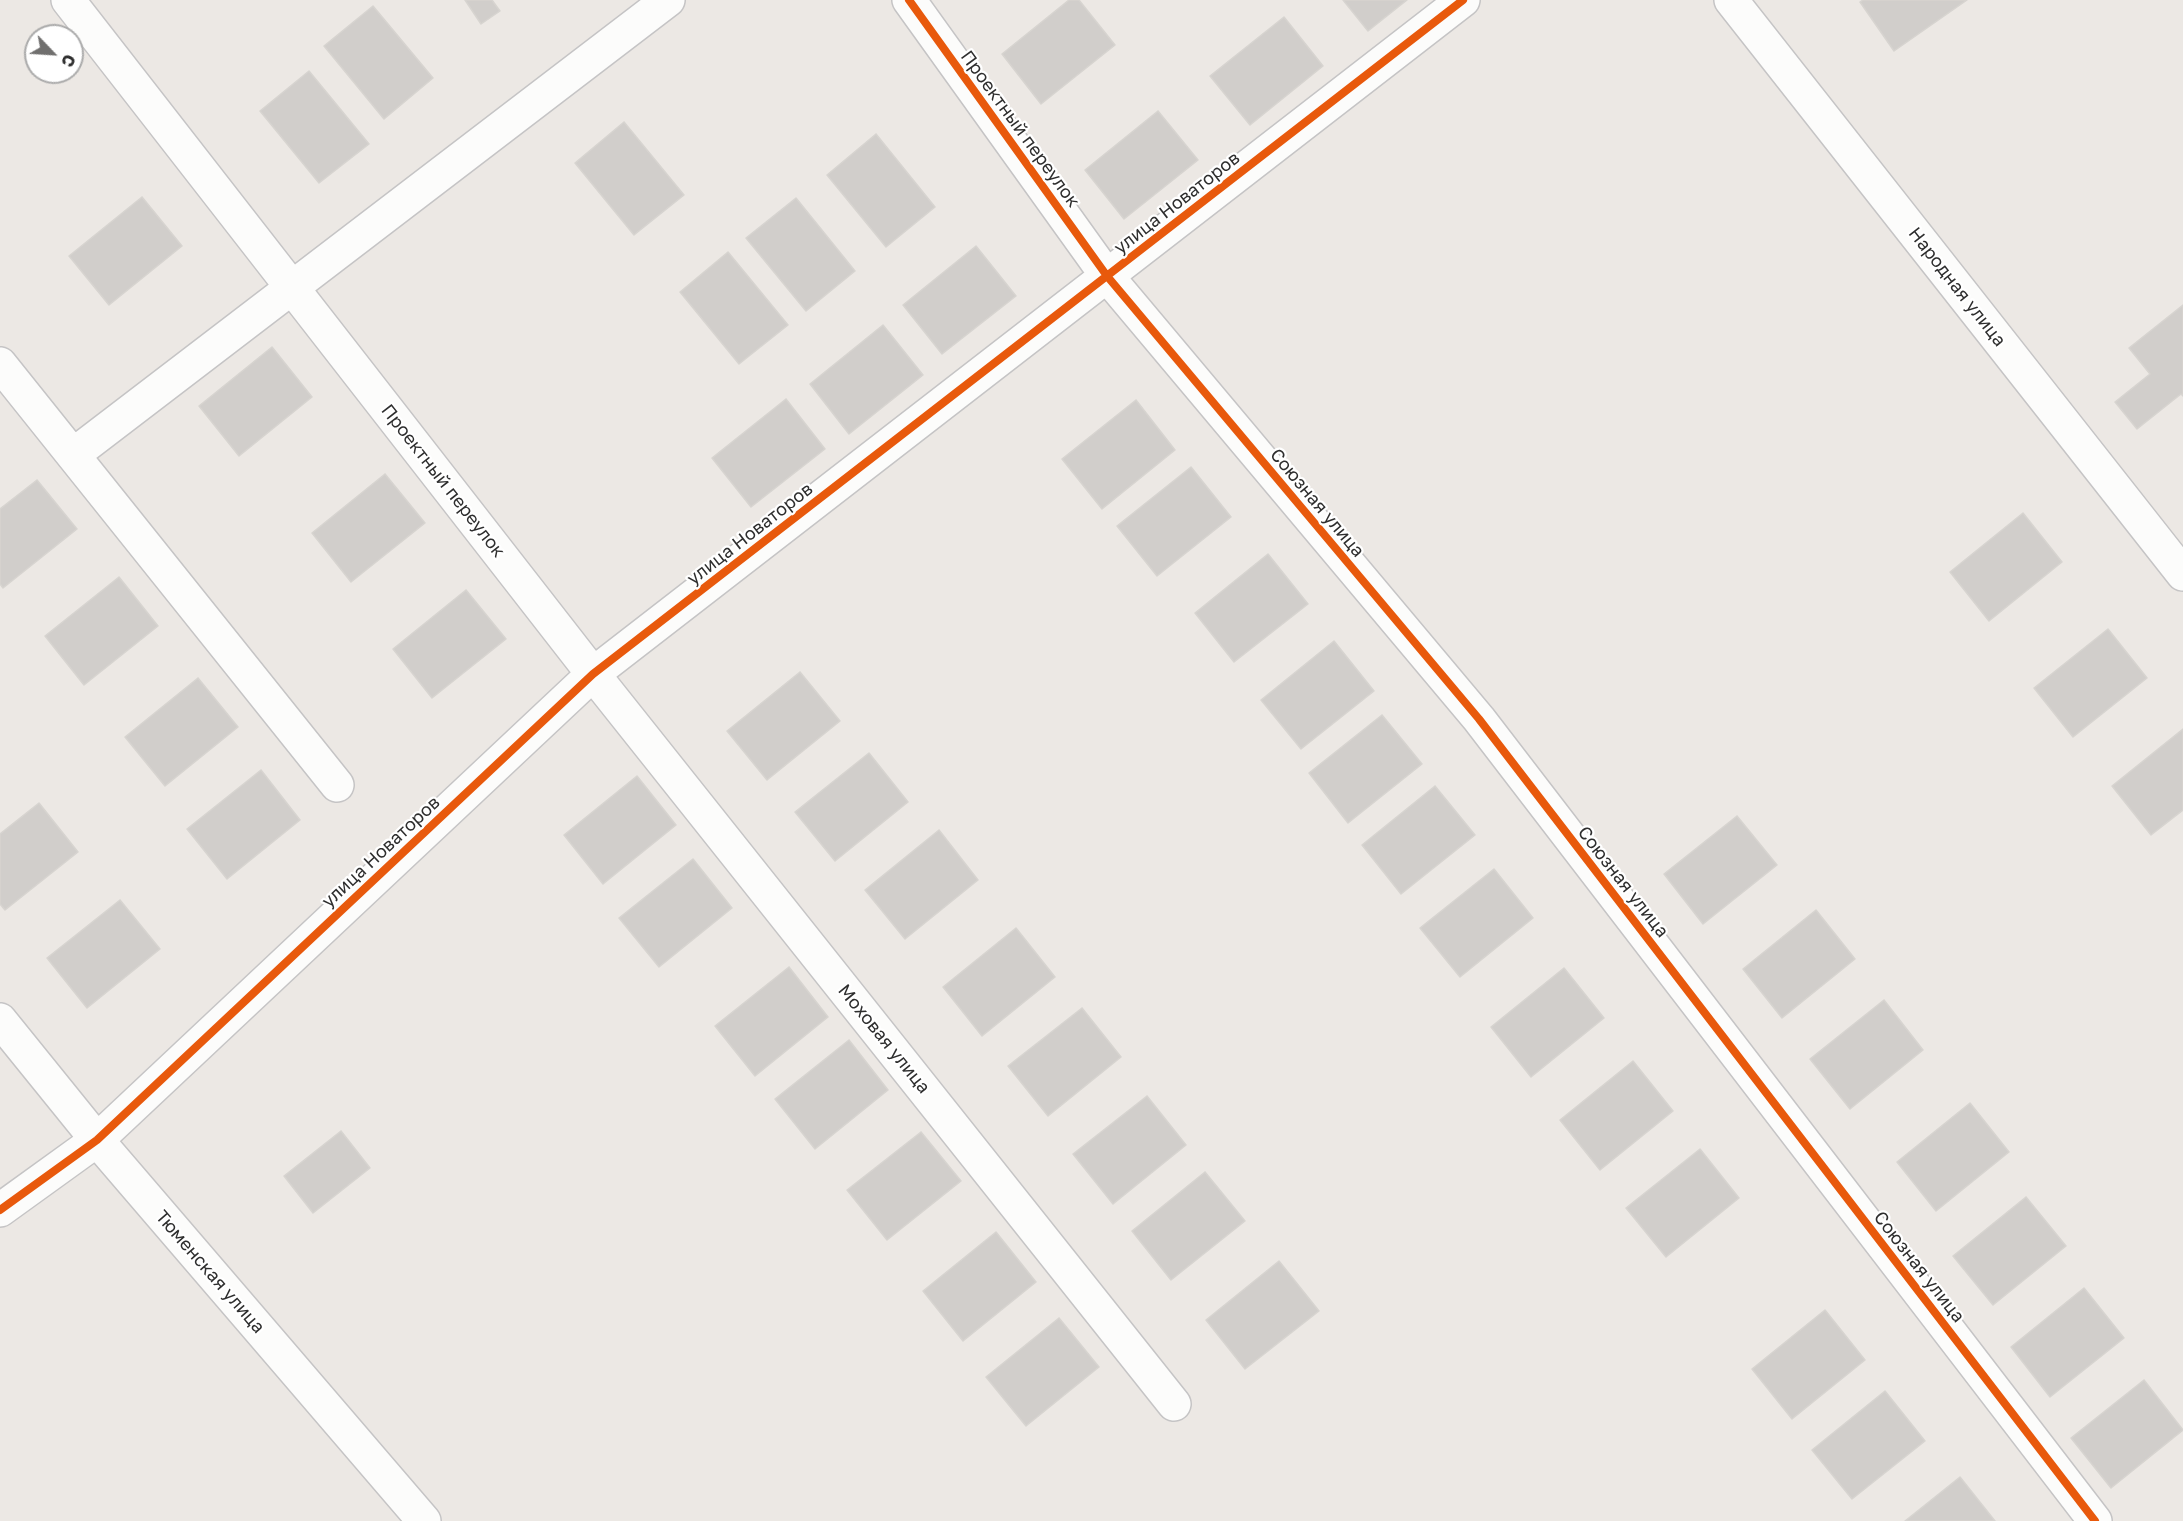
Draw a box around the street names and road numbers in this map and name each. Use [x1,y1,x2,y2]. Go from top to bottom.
street label: Проектный переулок [956,46,1084,212]
street label: улица Новаторов [1110,147,1244,259]
street label: Народная улица [1904,223,2010,351]
street label: Проектный переулок [377,400,509,562]
street label: Союзная улица [1265,444,1369,562]
street label: улица Новаторов [683,478,817,590]
street label: улица Новаторов [318,792,444,912]
street label: Союзная улица [1573,822,1673,942]
street label: Моховая улица [833,980,935,1098]
street label: Тюменская улица [151,1206,269,1338]
street label: Союзная улица [1869,1207,1969,1327]

